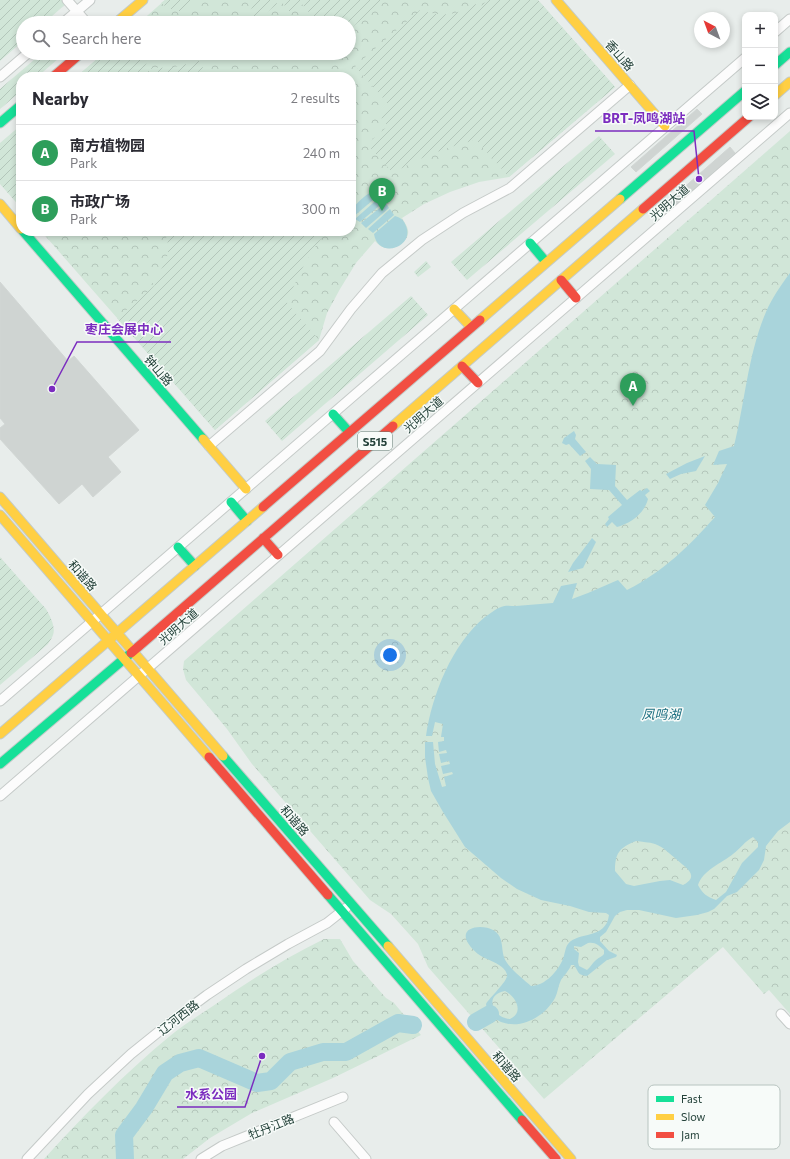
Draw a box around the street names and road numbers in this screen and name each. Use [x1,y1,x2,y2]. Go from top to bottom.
street label: 香山路 [603,37,637,73]
street label: 光明大道 [646,181,692,223]
street label: 钟山路 [142,352,176,388]
street label: 光明大道 [400,393,446,435]
road number: S515 [358,432,392,450]
street label: 和谐路 [66,557,100,593]
street label: 光明大道 [155,605,201,647]
street label: 和谐路 [278,802,312,838]
street label: 辽河西路 [155,997,201,1037]
street label: 和谐路 [490,1048,524,1084]
street label: 牡丹江路 [246,1111,296,1141]

